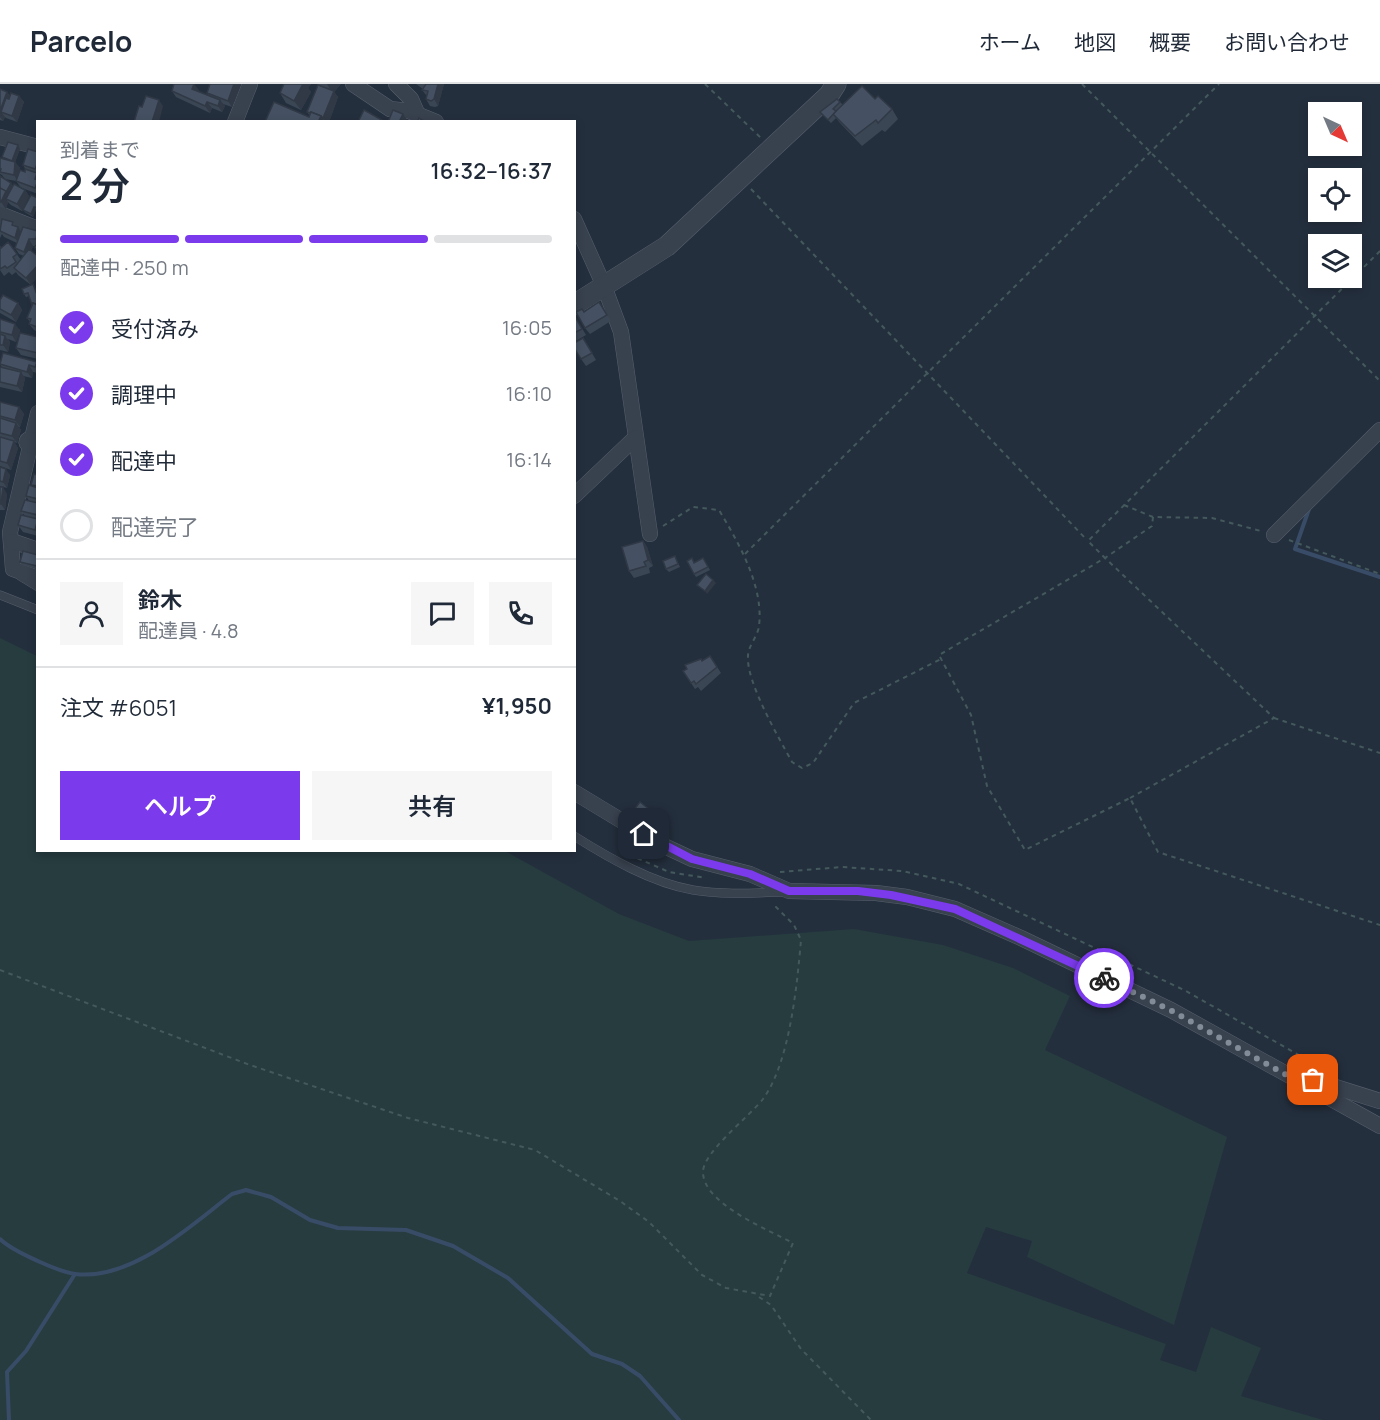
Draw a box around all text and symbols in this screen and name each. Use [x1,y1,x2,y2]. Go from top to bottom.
text: Parcelo [30,22,132,60]
text: ホーム [979,28,1041,56]
text: 地図 [1074,28,1116,56]
text: 概要 [1149,28,1191,56]
text: お問い合わせ [1224,28,1350,56]
north arrow [1308,102,1362,156]
map controls [1308,102,1362,288]
text: 到着まで [60,136,140,163]
text: 16:32–16:37 [430,156,552,186]
text: 2 分 [60,158,130,212]
button: locate [1308,168,1362,222]
button: layers [1308,234,1362,288]
text: 配達中 · 250 m [60,254,189,281]
icon: check [60,311,93,344]
text: 受付済み [111,314,199,344]
text: 16:05 [502,314,552,341]
icon: check [60,377,93,410]
text: 調理中 [111,380,177,410]
text: 16:10 [506,380,552,407]
icon: check [60,443,93,476]
text: 配達中 [111,446,177,476]
text: 16:14 [506,446,552,473]
text: 配達完了 [111,512,199,542]
button: person [60,582,123,645]
button: chat [411,582,474,645]
button: phone [489,582,552,645]
text: 鈴木 [138,585,182,615]
text: 配達員 · 4.8 [138,617,239,644]
text: ¥1,950 [482,691,552,721]
text: 注文 #6051 [60,693,177,723]
button: ヘルプ [60,771,300,840]
button: 共有 [312,771,552,840]
pin [618,808,669,859]
icon: home [627,817,660,850]
courier [1074,948,1134,1008]
icon: bike [1088,962,1121,995]
pin [1287,1054,1338,1105]
icon: bag [1296,1063,1329,1096]

